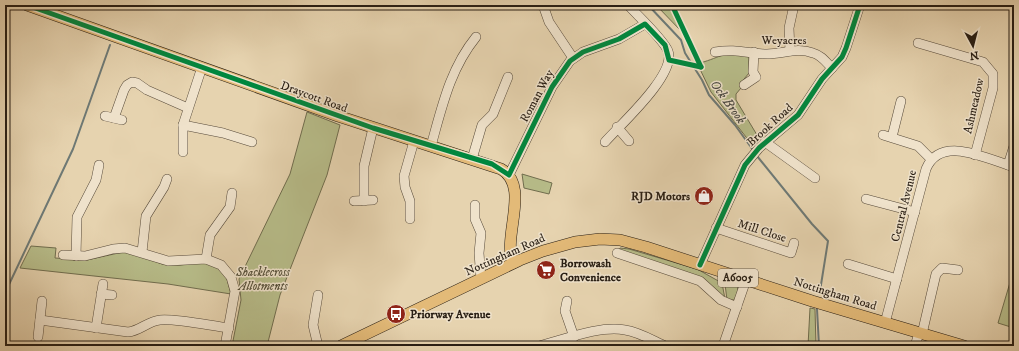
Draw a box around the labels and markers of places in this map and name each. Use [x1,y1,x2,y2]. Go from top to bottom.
shop icon: RJD Motors [693,185,715,207]
place label: RJD Motors [631,189,690,204]
place label: Borrowash Convenience [560,256,621,285]
supermarket icon: Borrowash Convenience [535,259,557,281]
bus stop icon: Priorway Avenue [385,303,407,325]
place label: Priorway Avenue [410,307,490,322]

